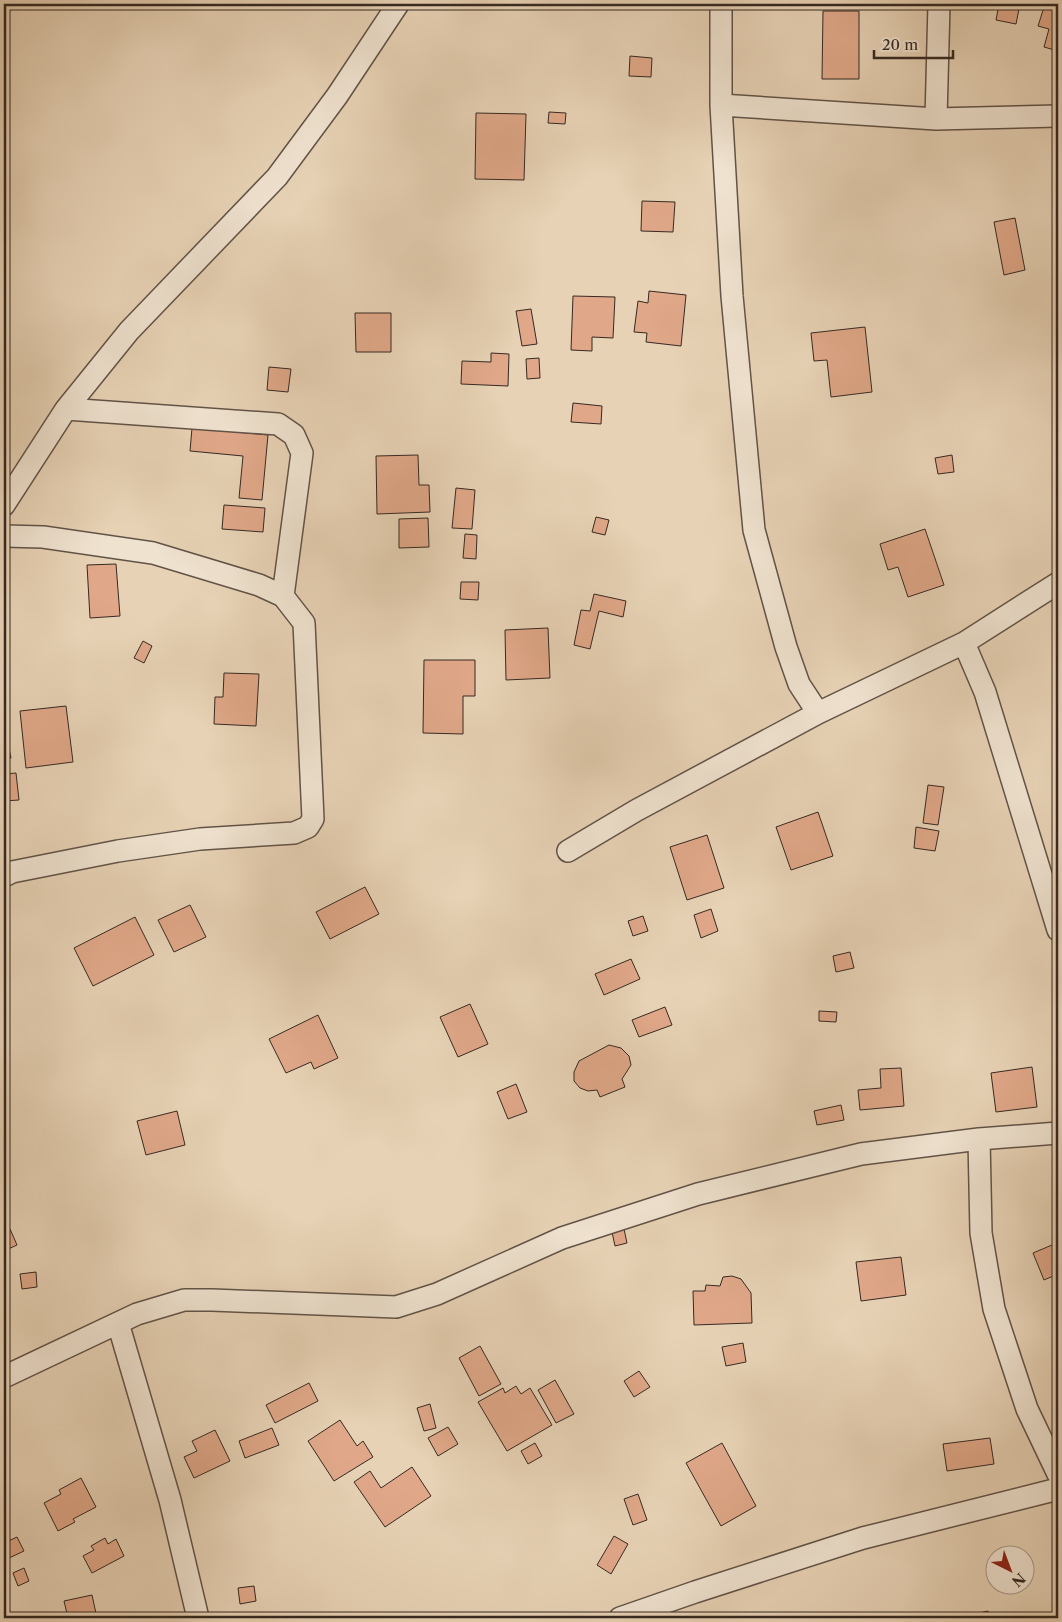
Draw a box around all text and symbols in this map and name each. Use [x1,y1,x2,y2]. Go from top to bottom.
scale bar [874,28,953,60]
text: 20 m [882,35,918,54]
north arrow [984,1544,1034,1594]
text: N [1008,1569,1029,1590]

